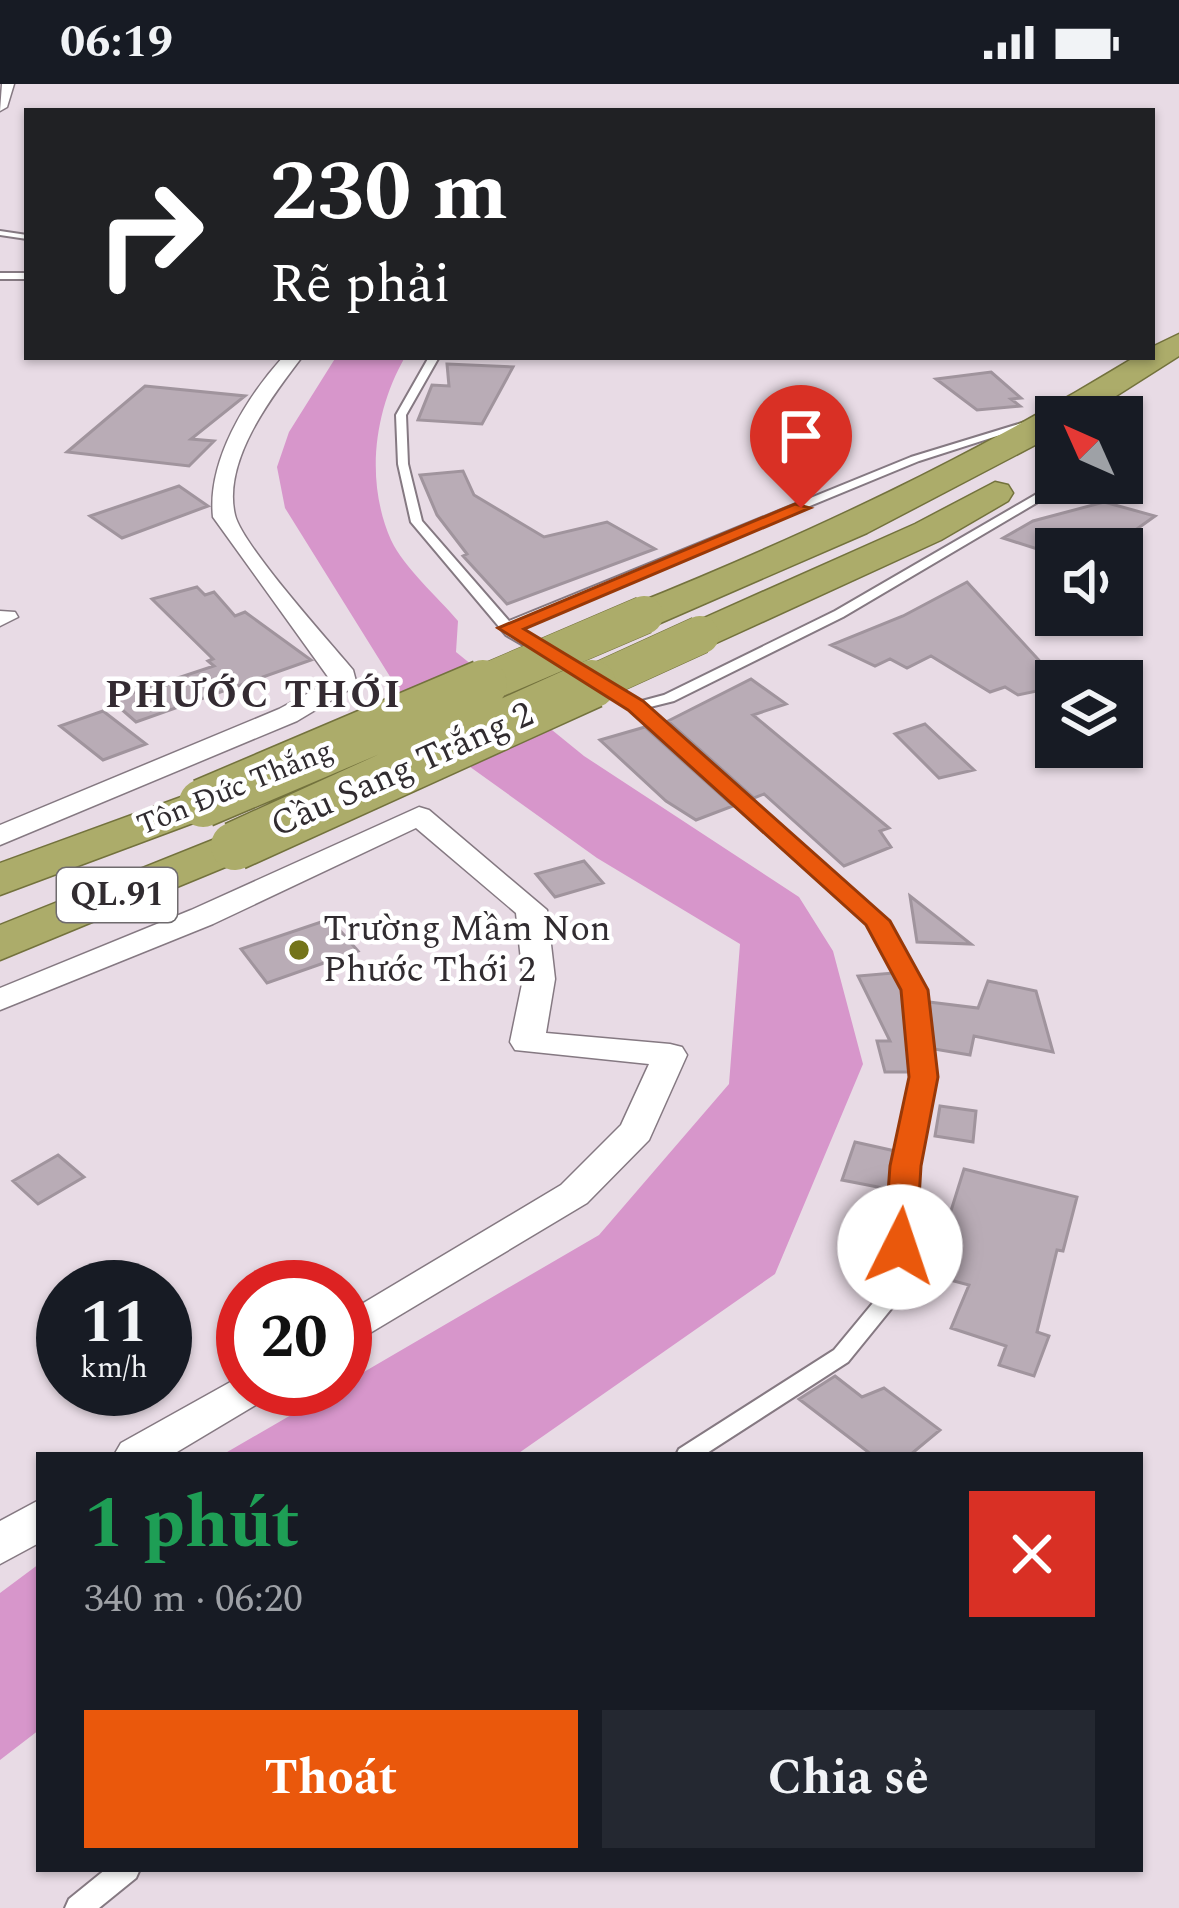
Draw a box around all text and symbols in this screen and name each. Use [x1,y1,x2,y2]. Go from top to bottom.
text: 06:19 [60,8,173,77]
text: 230 m [270,129,508,257]
icon: right [72,156,228,312]
text: Rẽ phải [270,244,450,326]
pin [750,385,852,508]
north arrow [1035,396,1143,504]
map controls [1035,396,1143,768]
icon: arrive [768,403,834,469]
button: sound [1035,528,1143,636]
button: layers [1035,660,1143,768]
district label: PHƯỚC THỚI [105,666,403,725]
street label: Cầu Sang Trắng 2 [262,687,542,853]
street label: Tôn Đức Thắng [130,728,340,848]
road number: QL.91 [57,868,177,922]
place label: Trường Mầm Non Phước Thới 2 [323,902,611,998]
marker: Trường Mầm Non Phước Thới 2 [286,937,312,963]
position arrow [837,1184,963,1310]
speed limit sign: 20 [216,1260,372,1416]
text: 11 [80,1277,148,1369]
text: km/h [80,1345,148,1391]
text: 1 phút [84,1470,300,1579]
button: close [969,1491,1095,1617]
text: 340 m · 06:20 [84,1570,303,1629]
button: Thoát [84,1710,578,1848]
button: Chia sẻ [602,1710,1095,1848]

